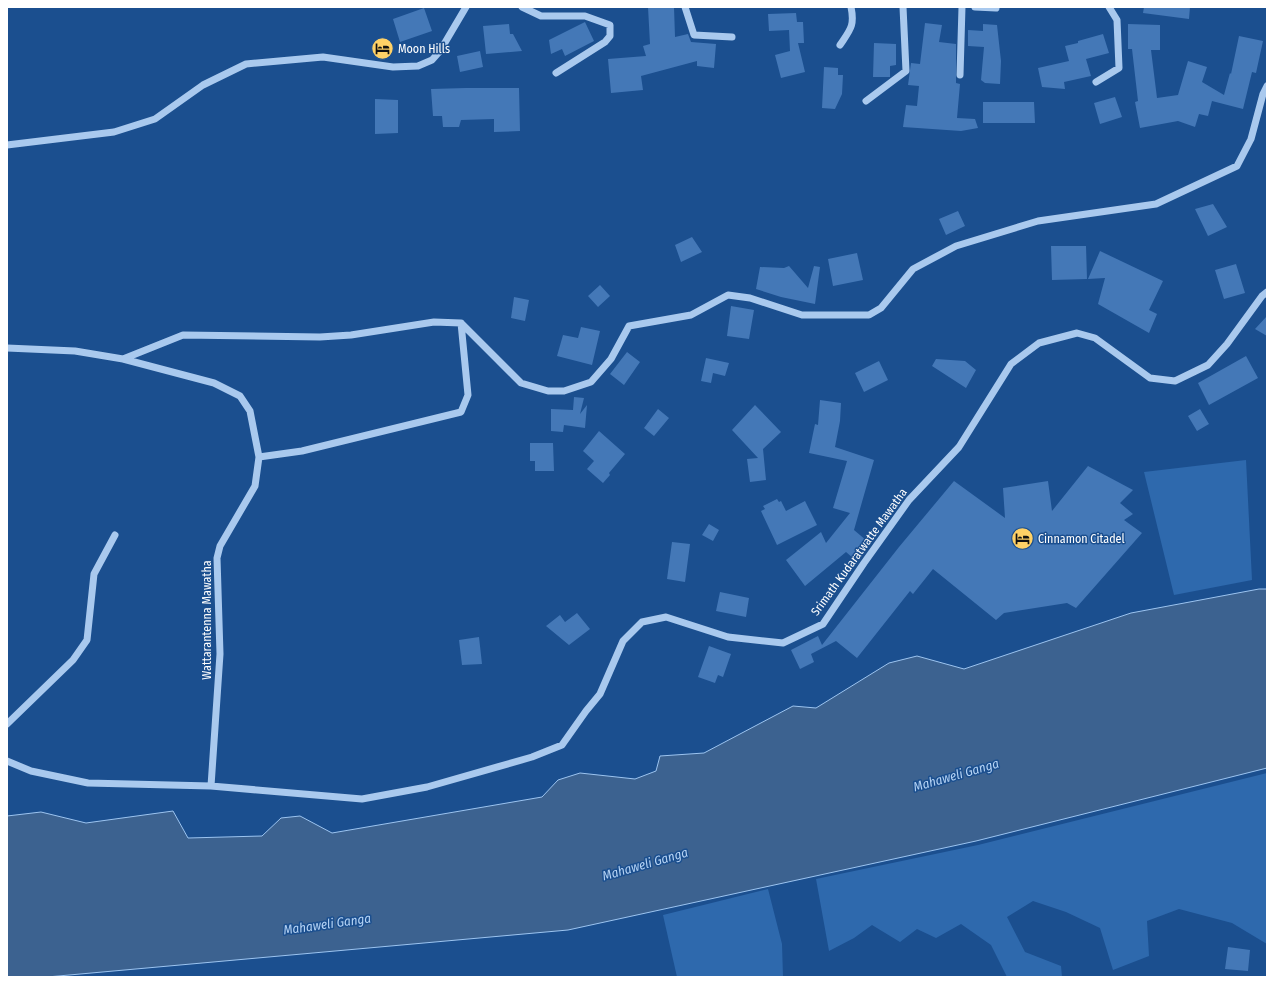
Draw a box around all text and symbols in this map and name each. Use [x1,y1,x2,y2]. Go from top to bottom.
hotel icon: Moon Hills [369,36,395,62]
place label: Moon Hills [398,42,450,56]
street label: Srimath Kudaratwatte Mawatha [808,486,910,618]
hotel icon: Cinnamon Citadel [1009,526,1035,552]
place label: Cinnamon Citadel [1038,532,1125,546]
street label: Wattarantenna Mawatha [200,560,214,680]
water label: Mahaweli Ganga [912,756,1001,794]
water label: Mahaweli Ganga [601,845,690,883]
water label: Mahaweli Ganga [282,910,372,938]

